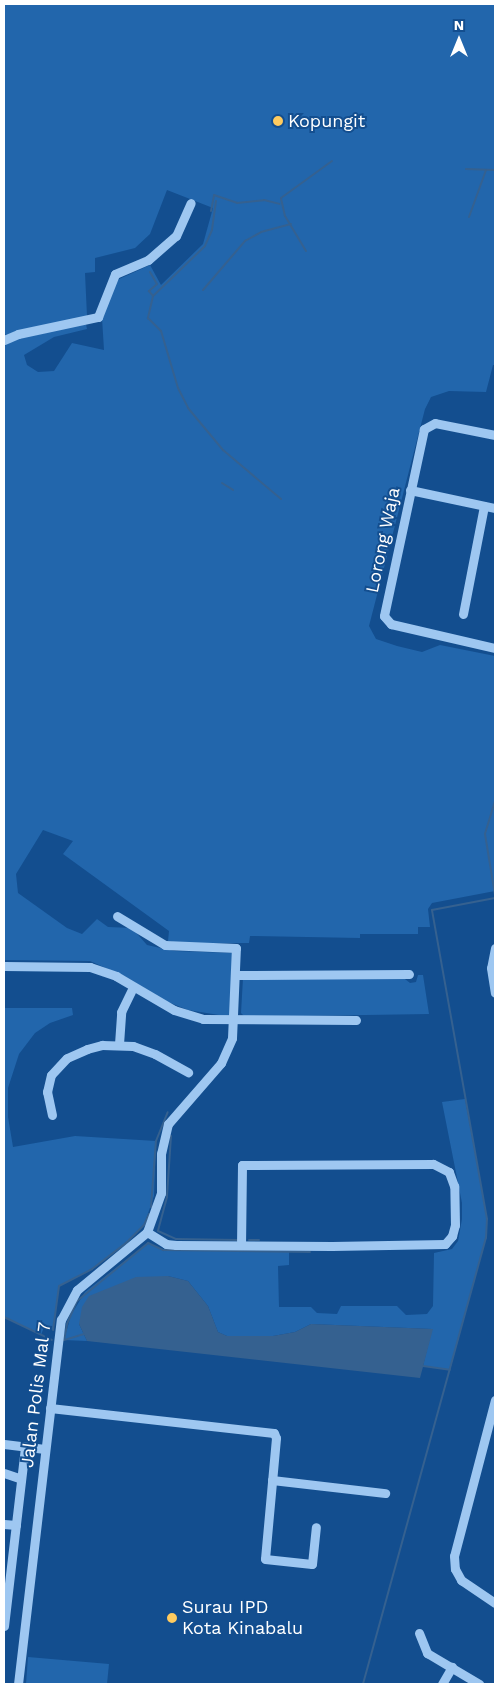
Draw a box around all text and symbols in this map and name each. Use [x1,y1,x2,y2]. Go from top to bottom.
north arrow [434,15,484,65]
text: N [454,17,464,33]
place label: Kopungit [288,110,365,132]
marker: Kopungit [272,115,284,127]
street label: Lorong Waja [361,485,405,595]
street label: Jalan Polis Mal 7 [16,1320,56,1470]
place label: Surau IPD Kota Kinabalu [182,1597,304,1640]
marker: Surau IPD Kota Kinabalu [166,1612,178,1624]

